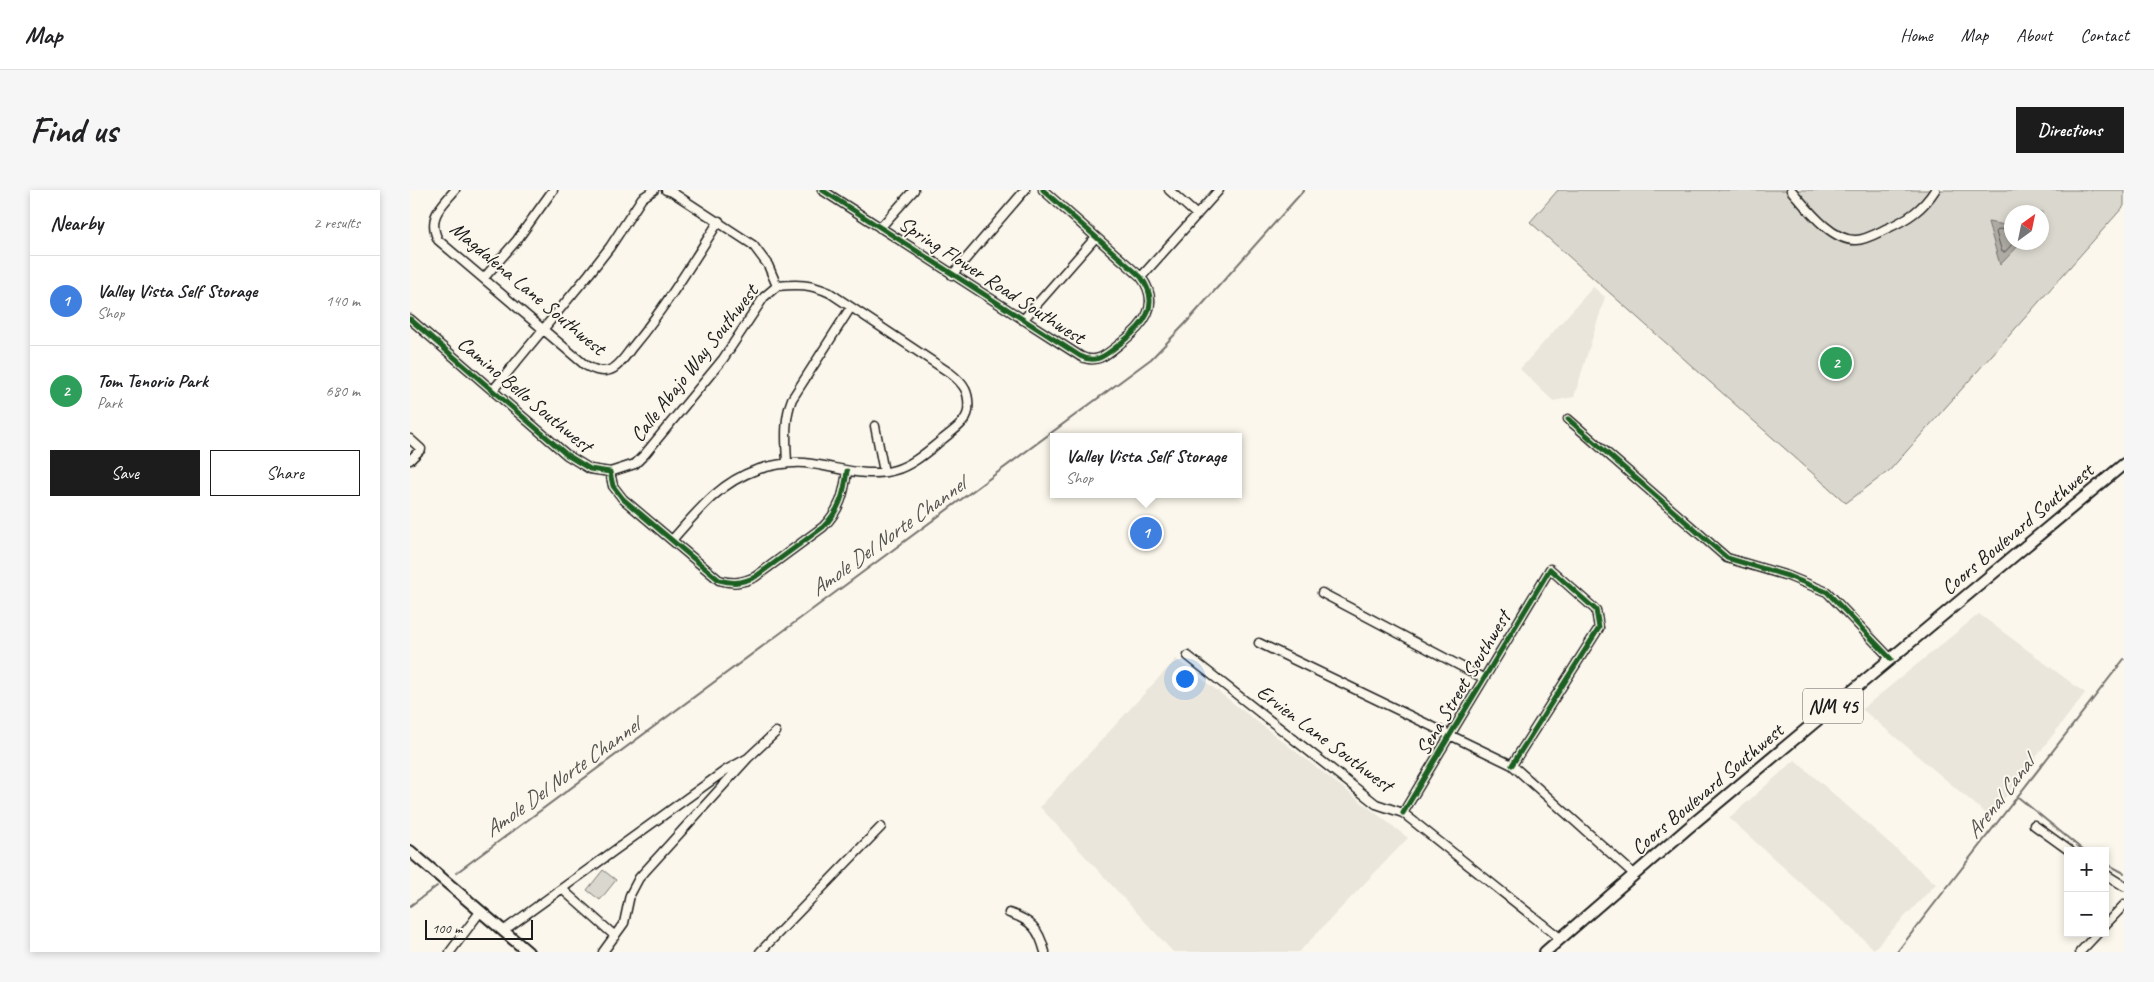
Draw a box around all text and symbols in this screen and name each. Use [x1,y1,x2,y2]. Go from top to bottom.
text: Map [25,20,62,50]
text: Home [1900,24,1933,46]
text: Map [1961,24,1988,46]
text: About [2016,24,2052,46]
text: Contact [2080,24,2129,46]
button: Directions [2016,107,2124,153]
text: Find us [30,108,117,153]
north arrow [2004,205,2049,250]
text: Nearby [50,210,103,236]
street label: Spring Flower Road Southwest [894,210,1092,351]
text: 2 results [313,213,360,233]
street label: Magdalena Lane Southwest [445,215,613,362]
street label: Calle Abajo Way Southwest [624,277,765,447]
text: Valley Vista Self Storage [97,279,257,303]
text: 1 [62,291,70,311]
text: 140 m [326,291,360,311]
text: Shop [97,303,124,323]
street label: Camino Bello Southwest [452,330,600,460]
pin: 2 [1820,344,1852,382]
text: Tom Tenorio Park [97,369,208,393]
text: 2 [62,381,70,401]
text: 680 m [326,381,360,401]
text: Park [97,393,122,413]
popup [1050,433,1242,498]
text: Valley Vista Self Storage [1066,444,1226,468]
button: Save [50,450,200,496]
button: Share [210,450,360,496]
street label: Coors Boulevard Southwest [1936,456,2100,600]
water label: Amole Del Norte Channel [805,467,976,602]
text: Shop [1066,468,1093,488]
pin: 1 [1130,514,1162,552]
street label: Sena Street Southwest [1410,604,1518,760]
your location [1172,666,1198,692]
street label: Ervien Lane Southwest [1252,678,1401,799]
road number: NM 45 [1803,688,1863,724]
water label: Amole Del Norte Channel [479,708,650,843]
street label: Coors Boulevard Southwest [1626,716,1790,860]
water label: Arenal Canal [1959,745,2045,844]
map controls [2064,847,2109,937]
button: + [2064,847,2109,892]
button: − [2064,892,2109,937]
scale bar [425,917,532,940]
text: 100 m [432,920,462,937]

